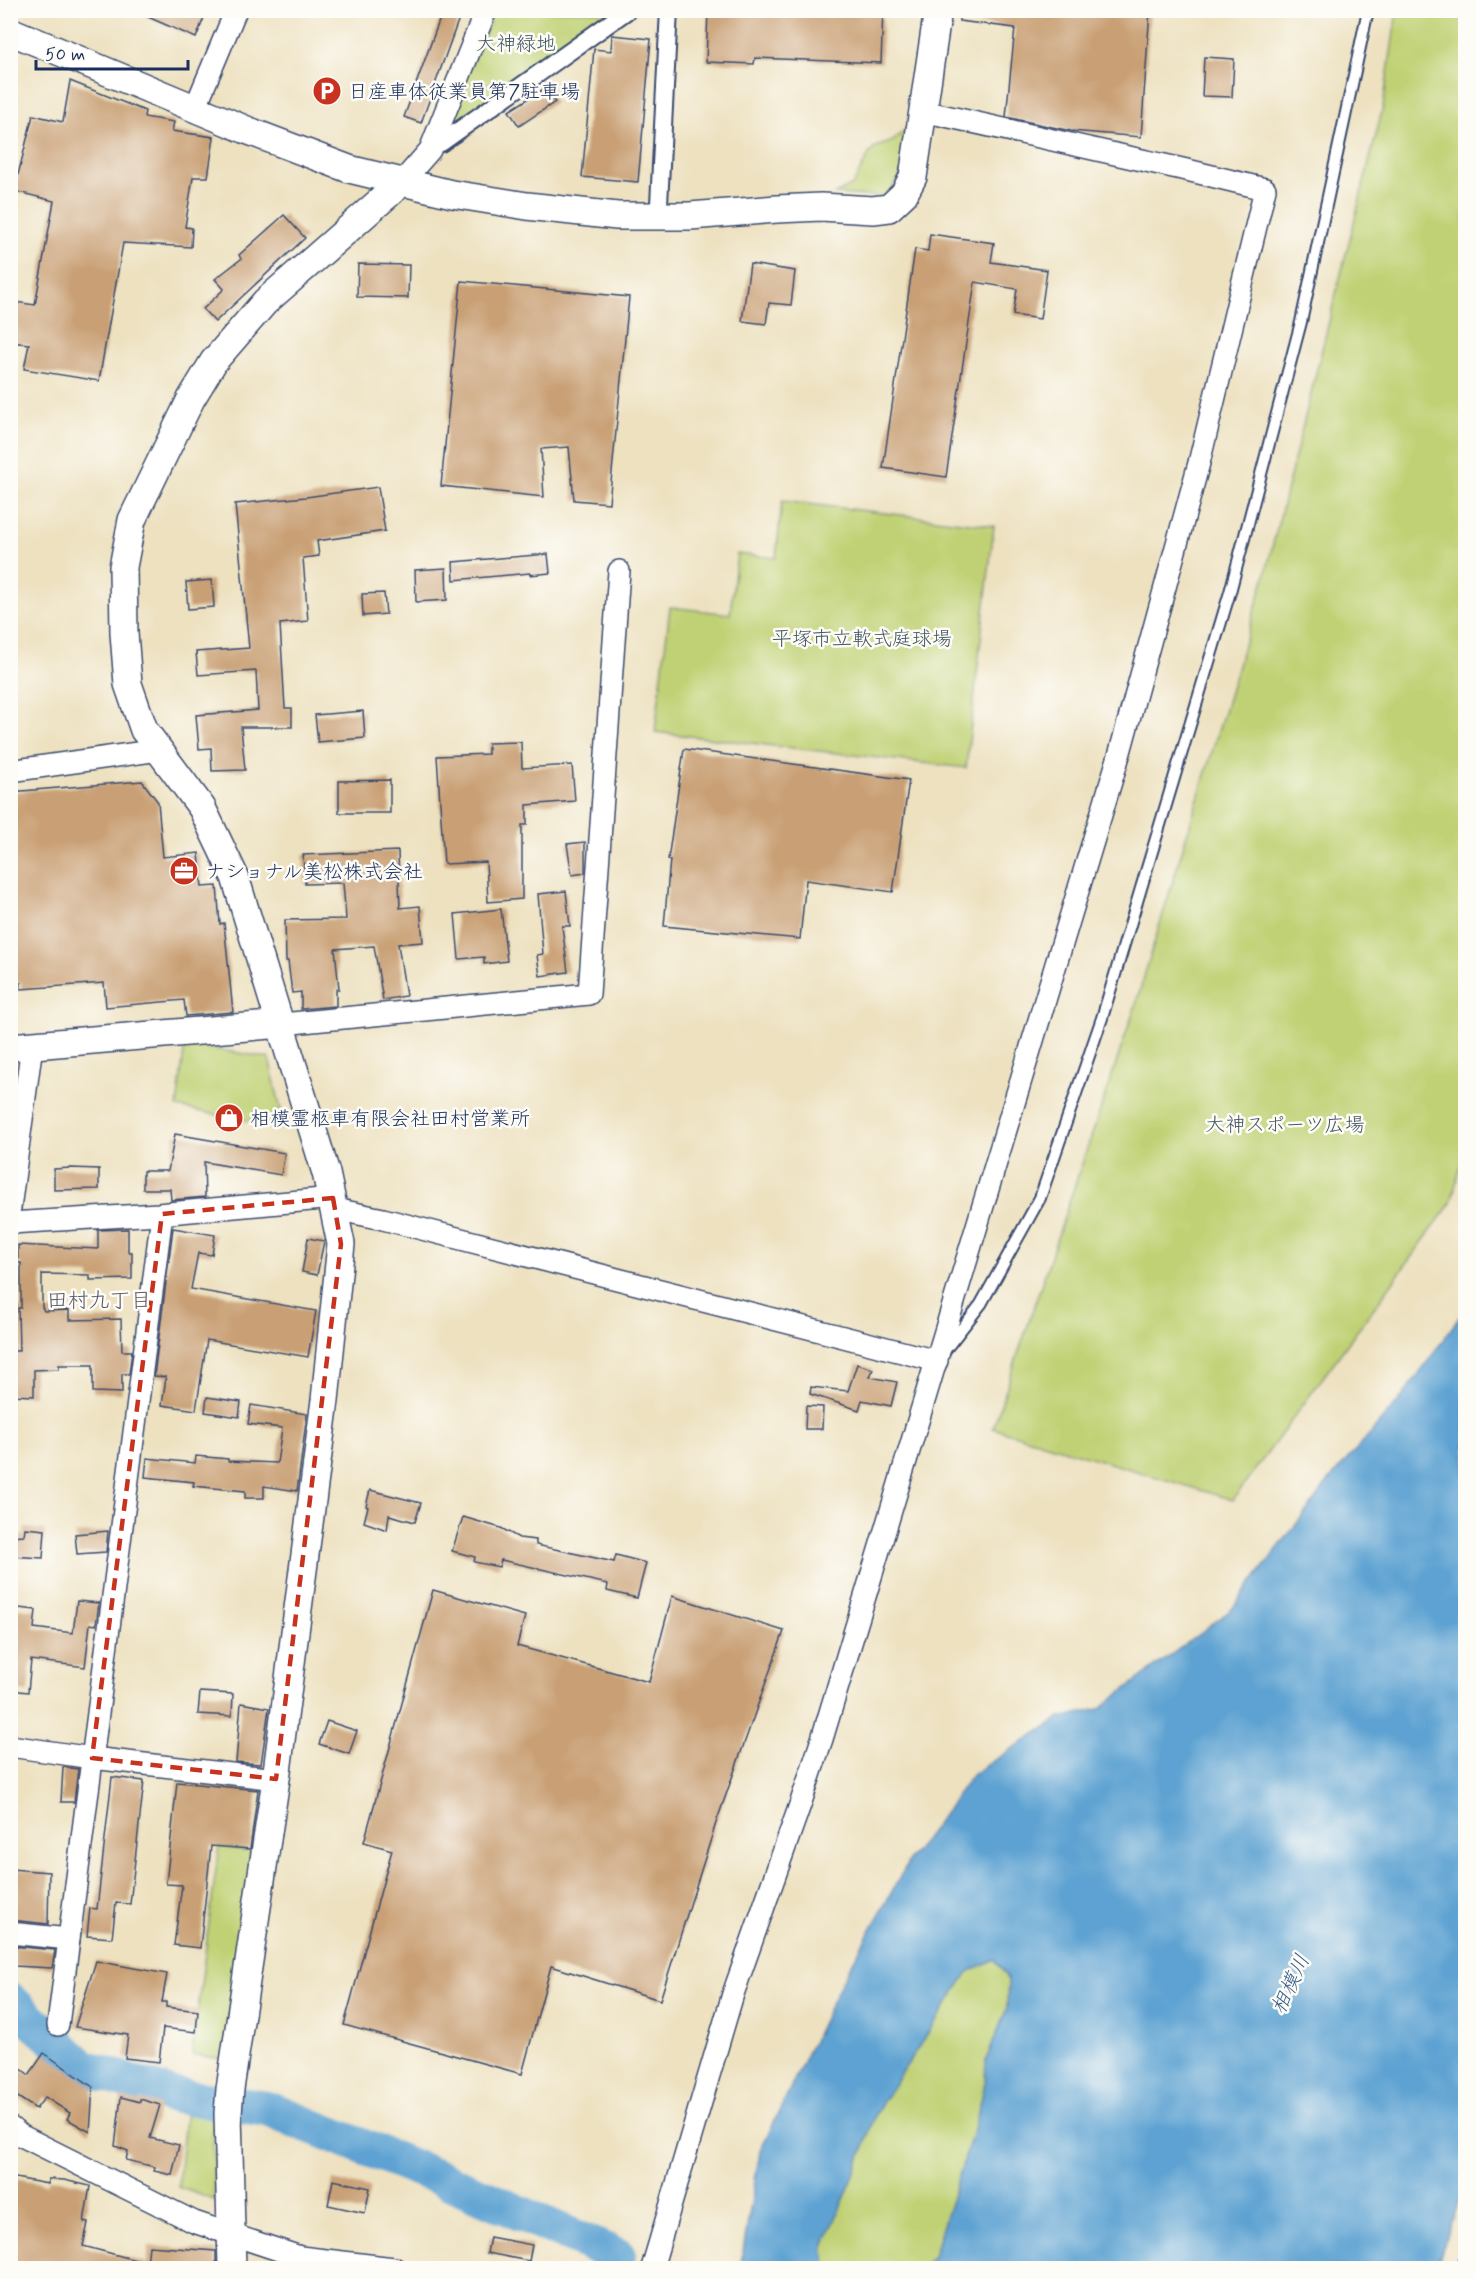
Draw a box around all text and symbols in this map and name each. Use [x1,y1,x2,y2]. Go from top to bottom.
park label: 大神緑地 [476,31,556,58]
scale bar [36,33,188,71]
text: 50 m [45,43,85,67]
parking icon: 日産車体従業員第7駐車場 [311,75,343,107]
place label: 日産車体従業員第7駐車場 [348,79,580,106]
park label: 平塚市立軟式庭球場 [772,626,952,653]
office icon: ナショナル美松株式会社 [168,855,200,887]
place label: ナショナル美松株式会社 [205,859,423,886]
shop icon: 相模霊柩車有限会社田村営業所 [213,1102,245,1134]
place label: 相模霊柩車有限会社田村営業所 [250,1106,530,1133]
park label: 大神スポーツ広場 [1205,1112,1365,1139]
district label: 田村九丁目 [47,1287,152,1315]
water label: 相模川 [1265,1950,1317,2019]

